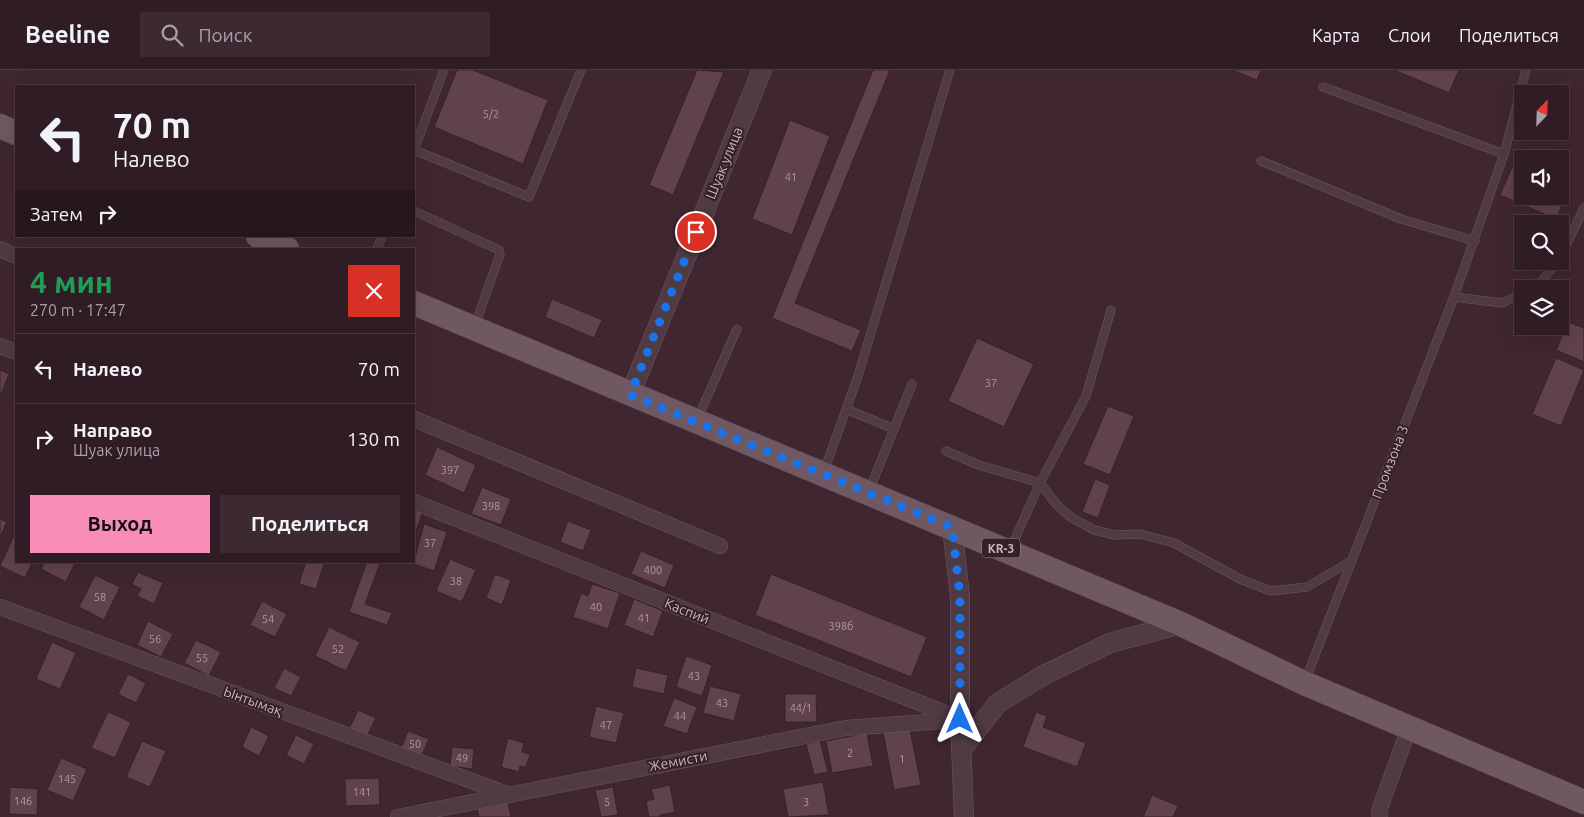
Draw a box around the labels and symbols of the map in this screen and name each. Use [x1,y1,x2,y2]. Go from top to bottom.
north arrow [1514,85,1569,140]
house number: 5/2 [483,108,499,120]
street label: Шуак улица [702,125,746,201]
house number: 41 [785,171,797,183]
pin [675,211,717,253]
house number: 37 [985,377,997,389]
street label: Промзона 3 [1369,423,1411,501]
house number: 397 [441,464,459,476]
house number: 398 [482,500,500,512]
house number: 37 [424,537,436,549]
road number: KR-3 [982,538,1020,558]
house number: 400 [644,564,662,576]
house number: 38 [450,575,462,587]
house number: 58 [94,591,106,603]
street label: Каспий [662,595,712,627]
house number: 40 [590,601,602,613]
house number: 41 [638,612,650,624]
house number: 54 [262,613,274,625]
house number: 398б [828,620,854,632]
house number: 56 [149,633,161,645]
house number: 52 [332,643,344,655]
house number: 55 [196,652,208,664]
house number: 43 [688,670,700,682]
street label: Ынтымақ [221,683,285,719]
position arrow [933,692,985,744]
house number: 43 [716,697,728,709]
house number: 44/1 [790,702,812,714]
house number: 44 [674,710,686,722]
house number: 47 [600,719,612,731]
house number: 50 [409,738,421,750]
street label: Жемисти [647,747,709,775]
house number: 2 [847,747,853,759]
house number: 49 [456,752,468,764]
house number: 1 [899,753,905,765]
house number: 145 [58,773,76,785]
house number: 141 [353,786,371,798]
house number: 146 [14,795,32,807]
house number: 5 [604,796,610,808]
house number: 3 [803,796,809,808]

